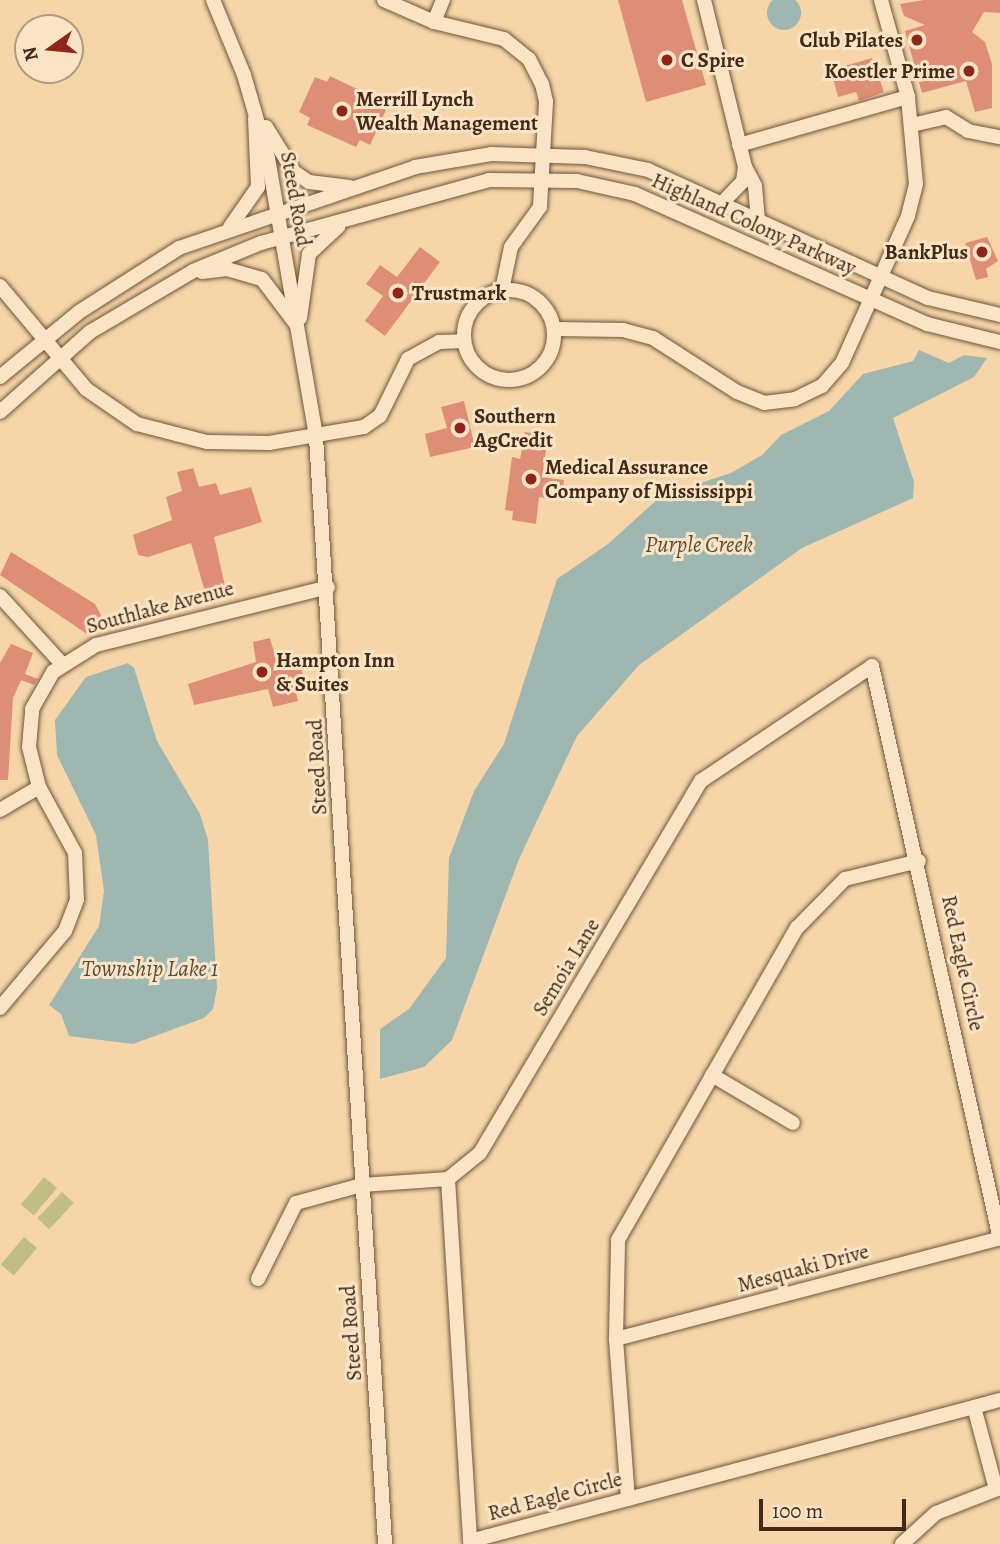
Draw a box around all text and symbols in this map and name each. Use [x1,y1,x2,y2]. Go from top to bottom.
north arrow [14,14,84,84]
place label: Club Pilates [799,27,903,53]
marker: Club Pilates [909,32,925,48]
text: N [16,44,45,64]
place label: C Spire [681,47,744,73]
marker: C Spire [659,52,675,68]
place label: Koestler Prime [824,58,955,84]
marker: Koestler Prime [961,63,977,79]
place label: Merrill Lynch Wealth Management [356,86,538,136]
marker: Merrill Lynch Wealth Management [334,103,350,119]
street label: Steed Road [275,150,317,248]
street label: Highland Colony Parkway [648,168,860,280]
place label: BankPlus [884,239,968,265]
marker: BankPlus [974,244,990,260]
place label: Trustmark [412,280,506,306]
marker: Trustmark [390,285,406,301]
place label: Southern AgCredit [474,403,556,453]
marker: Southern AgCredit [452,420,468,436]
place label: Medical Assurance Company of Mississippi [545,454,753,504]
marker: Medical Assurance Company of Mississippi [523,471,539,487]
water label: Purple Creek [645,531,753,559]
street label: Southlake Avenue [83,575,237,639]
place label: Hampton Inn & Suites [276,647,395,697]
marker: Hampton Inn & Suites [254,664,270,680]
street label: Steed Road [302,718,332,816]
street label: Red Eagle Circle [936,893,990,1033]
street label: Semoia Lane [527,914,605,1020]
water label: Township Lake 1 [81,955,219,983]
street label: Mesquaki Drive [735,1238,871,1298]
street label: Steed Road [335,1284,367,1382]
street label: Red Eagle Circle [485,1466,625,1526]
scale bar [762,1484,909,1528]
text: 100 m [772,1497,823,1525]

